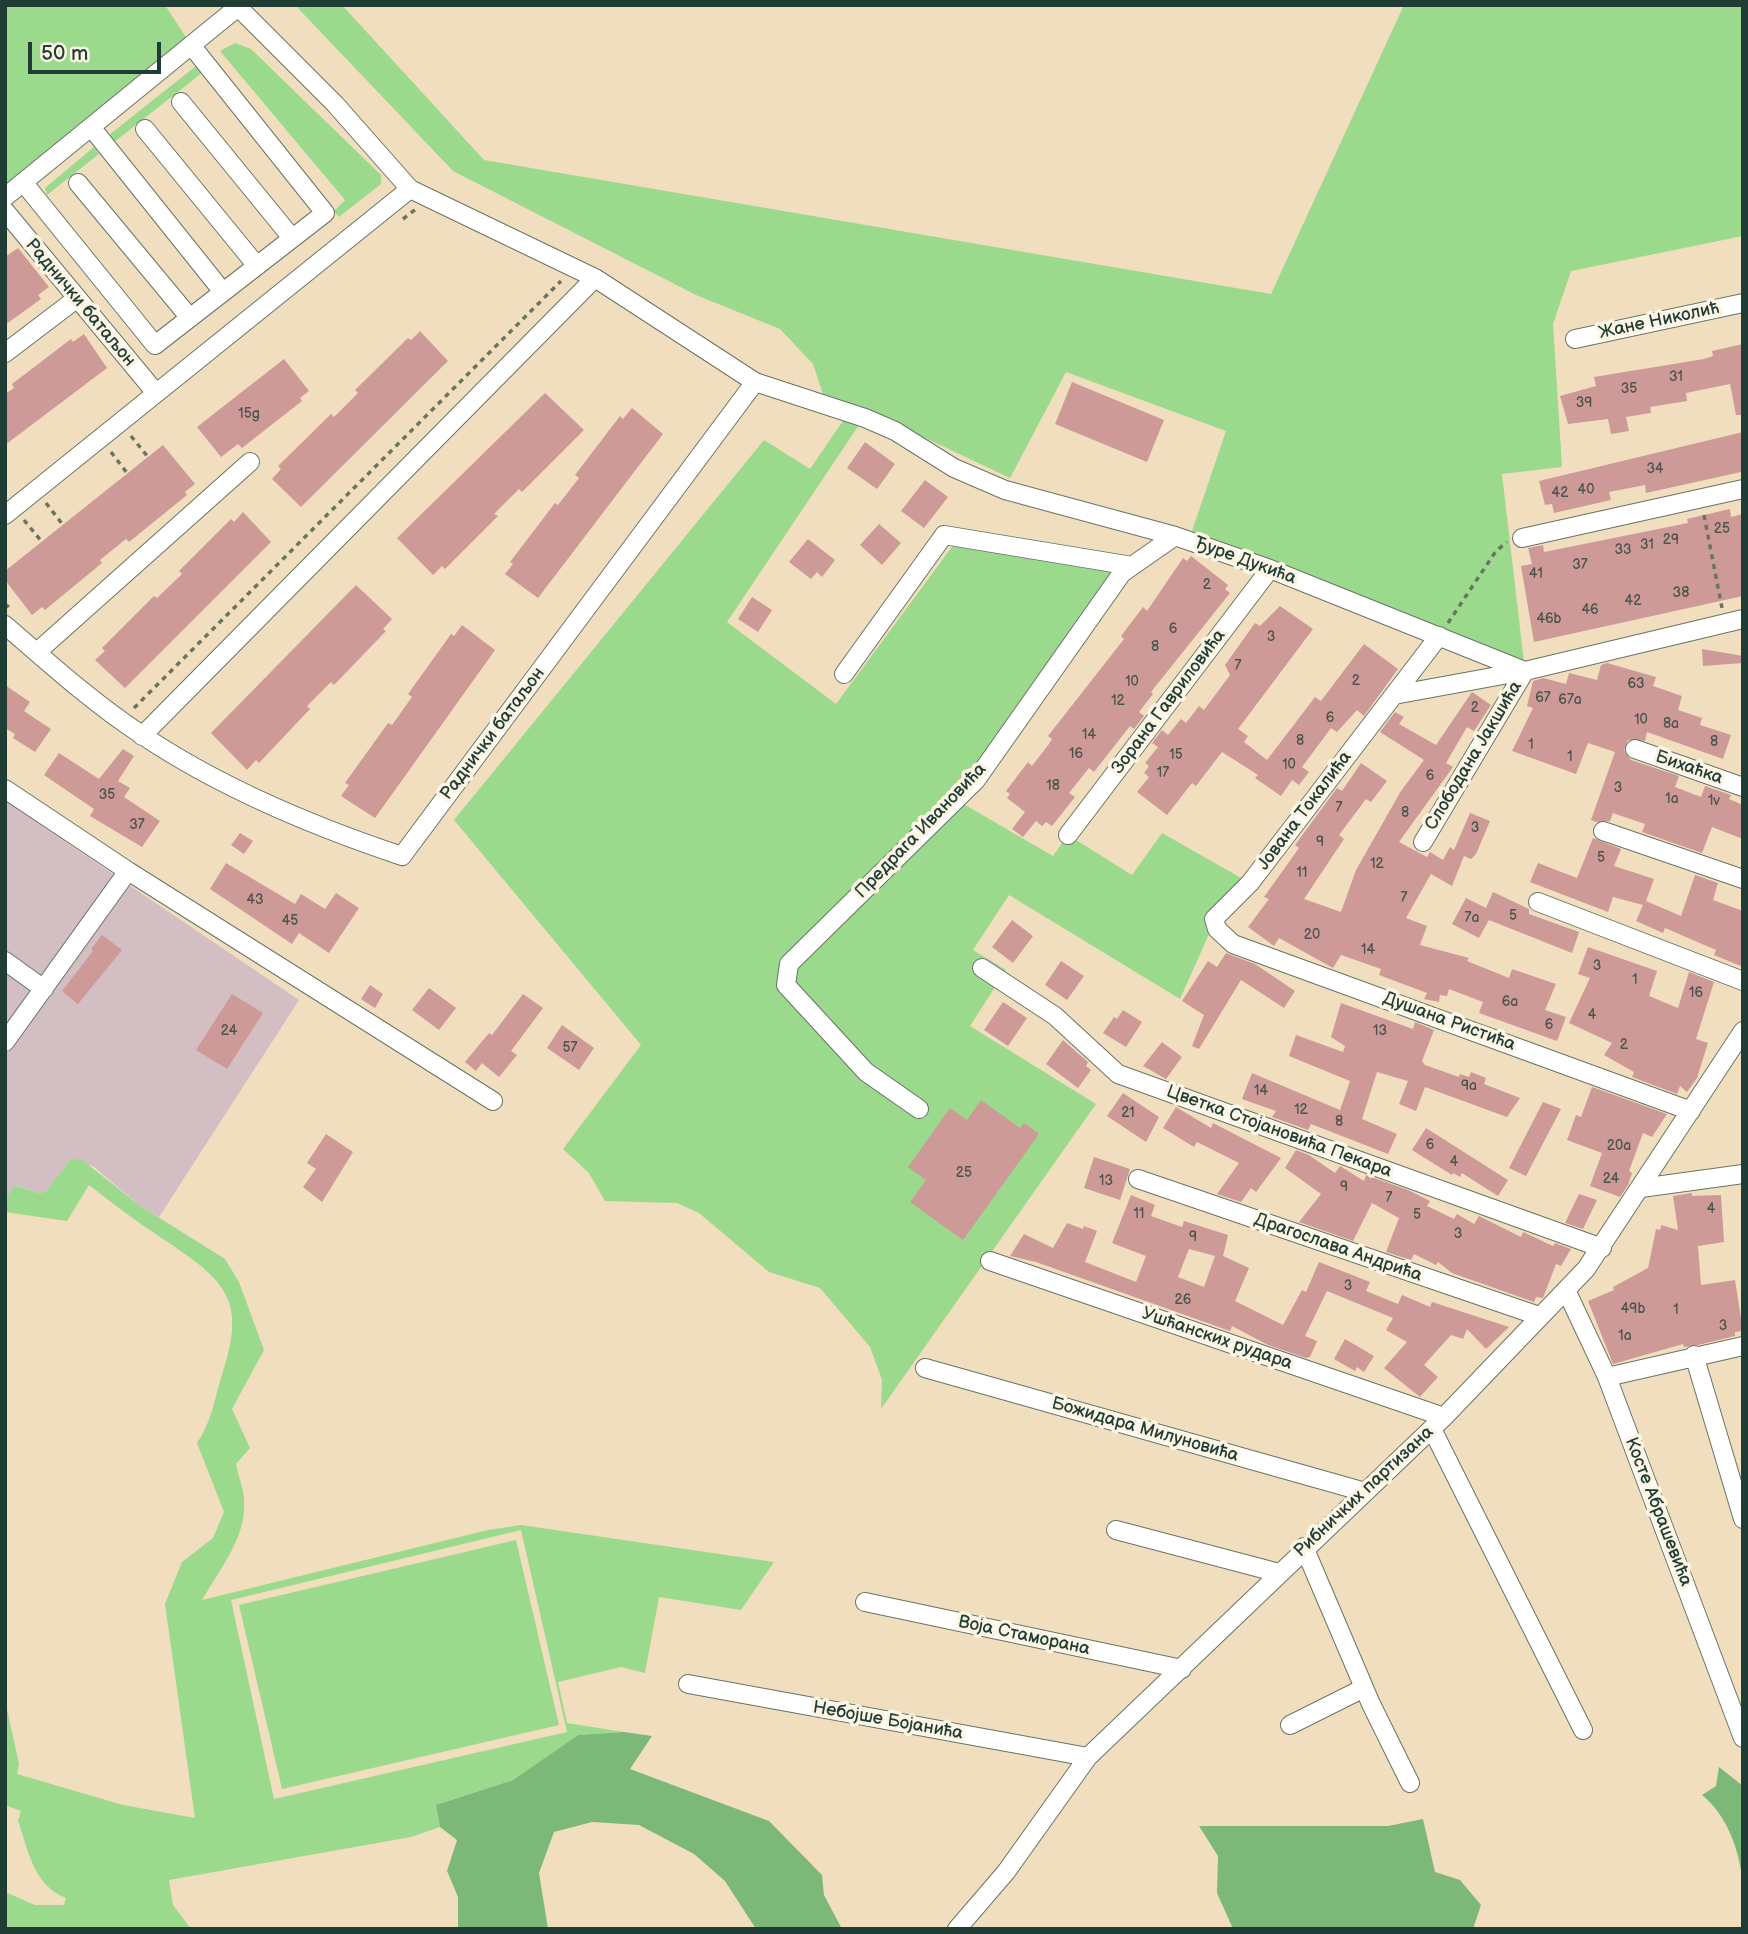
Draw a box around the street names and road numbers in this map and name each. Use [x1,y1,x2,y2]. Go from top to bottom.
street label: Раднички батаљон [20,235,140,371]
street label: Жане Николић [1597,298,1721,344]
street label: Ђуре Дукића [1191,533,1299,589]
street label: Зорана Гавриловића [1108,626,1230,778]
street label: Раднички батаљон [436,663,550,805]
street label: Слободана Јакшића [1421,678,1527,834]
street label: Бихаћка [1652,746,1726,790]
street label: Јована Токалића [1253,747,1357,875]
street label: Предрага Ивановића [851,759,991,903]
street label: Душана Ристића [1380,988,1518,1056]
street label: Цветка Стојановића Пекара [1163,1081,1395,1183]
street label: Драгослава Андрића [1251,1209,1425,1287]
street label: Ушћанских рудара [1139,1303,1295,1375]
street label: Божидара Милуновића [1049,1393,1241,1467]
street label: Рибничких партизана [1290,1422,1438,1562]
street label: Косте Абрашевића [1620,1435,1696,1589]
street label: Воја Стаморана [956,1611,1092,1661]
street label: Небојше Бојанића [811,1697,965,1745]

